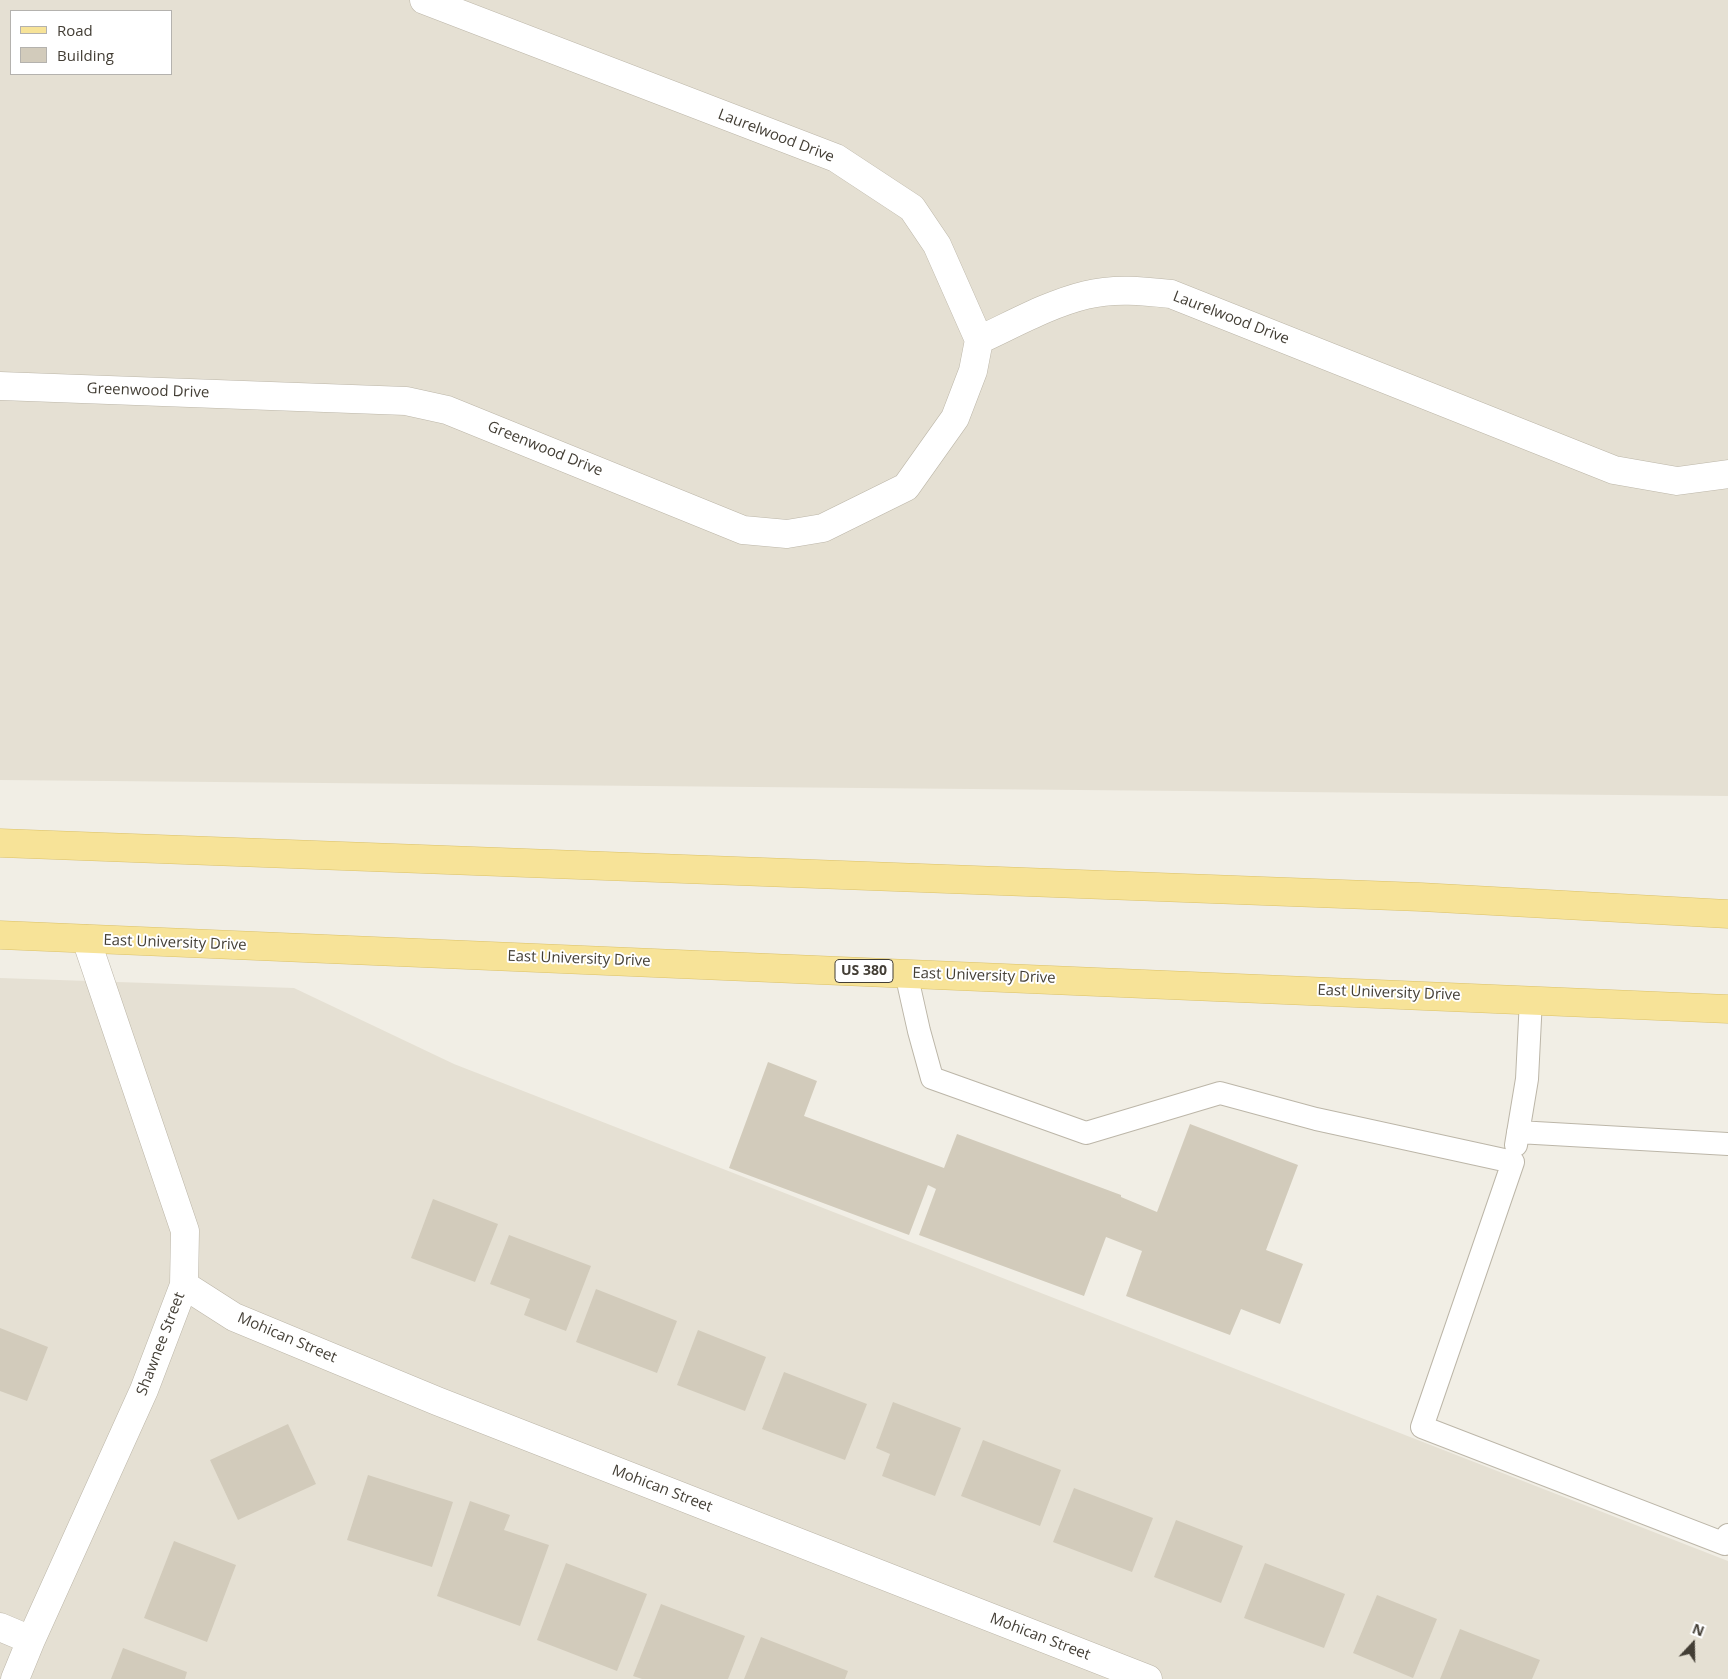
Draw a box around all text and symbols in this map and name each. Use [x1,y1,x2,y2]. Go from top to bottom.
legend [10,10,172,75]
text: Road [57,20,93,40]
text: Building [57,45,114,65]
street label: Laurelwood Drive [715,106,837,166]
street label: Laurelwood Drive [1170,288,1292,348]
street label: Greenwood Drive [86,380,210,402]
street label: Greenwood Drive [485,418,605,480]
street label: East University Drive [103,932,247,954]
street label: East University Drive [507,948,651,970]
road number: US 380 [835,959,893,982]
street label: East University Drive [912,965,1056,987]
street label: East University Drive [1317,982,1461,1004]
street label: Shawnee Street [133,1290,189,1398]
street label: Mohican Street [235,1309,339,1367]
street label: Mohican Street [609,1462,715,1516]
street label: Mohican Street [987,1610,1093,1664]
north arrow [1668,1619,1718,1669]
text: N [1690,1619,1707,1640]

